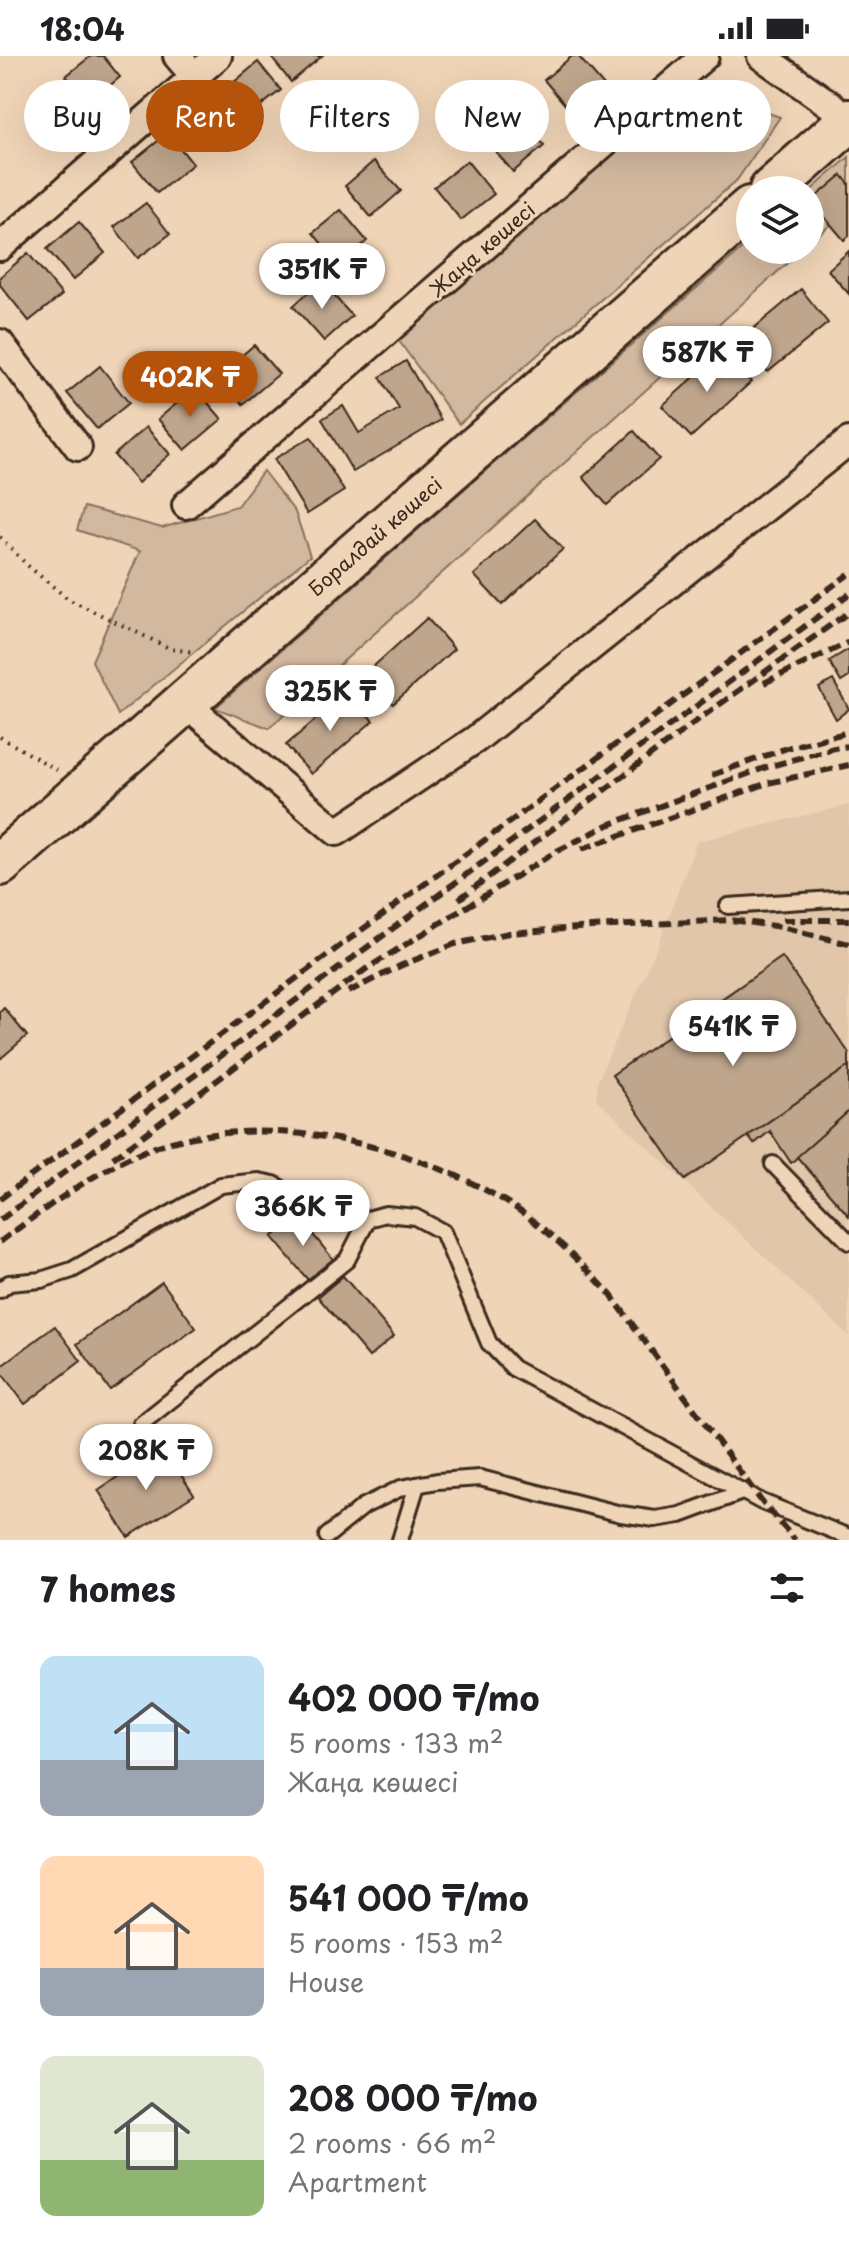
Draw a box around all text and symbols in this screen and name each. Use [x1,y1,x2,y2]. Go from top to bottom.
text: 18:04 [40,6,125,51]
chip: Buy [24,80,130,152]
chip: Rent [146,80,264,152]
chip: Filters [280,80,419,152]
chip: New [435,80,549,152]
chip: Apartment [565,80,771,152]
map controls [736,176,824,264]
button: layers [736,176,824,264]
street label: Жаңа көшесі [422,195,541,304]
pin: 351K ₸ [257,243,387,311]
text: 351K ₸ [277,249,367,288]
pin: 587K ₸ [642,326,772,394]
text: 587K ₸ [661,332,753,371]
pin: 402K ₸ [125,351,255,419]
text: 402K ₸ [140,357,240,396]
street label: Боралдай көшесі [301,469,449,603]
pin: 325K ₸ [265,665,395,733]
text: 325K ₸ [284,671,376,710]
pin: 541K ₸ [668,1000,798,1068]
text: 541K ₸ [687,1006,779,1045]
pin: 366K ₸ [238,1180,368,1248]
text: 366K ₸ [254,1186,352,1225]
pin: 208K ₸ [81,1424,211,1492]
text: 208K ₸ [98,1430,194,1469]
text: 7 homes [40,1562,176,1614]
icon: filters [765,1566,809,1610]
text: 402 000 ₸/mo [288,1671,540,1723]
icon: home [104,1688,200,1784]
text: 5 rooms · 133 m² [288,1723,503,1762]
text: Жаңа көшесі [288,1762,459,1801]
text: 541 000 ₸/mo [288,1871,529,1923]
icon: home [104,1888,200,1984]
text: 5 rooms · 153 m² [288,1923,503,1962]
text: House [288,1962,364,2001]
text: 208 000 ₸/mo [288,2071,538,2123]
icon: home [104,2088,200,2184]
text: 2 rooms · 66 m² [288,2123,497,2162]
text: Apartment [288,2162,427,2201]

